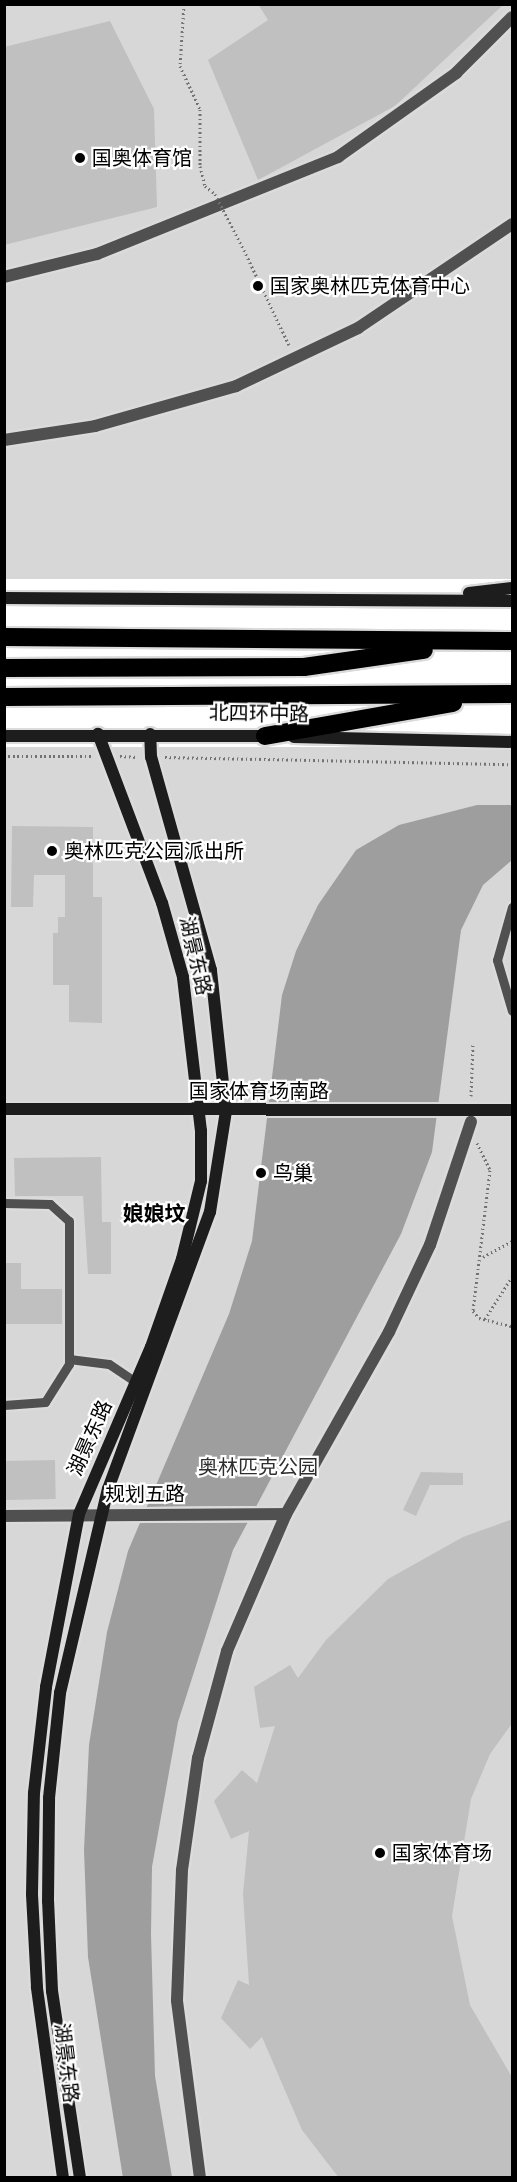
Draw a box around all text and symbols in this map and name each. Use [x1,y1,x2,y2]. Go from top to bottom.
place label: 国奥体育馆 [92,146,192,170]
marker: 国奥体育馆 [73,151,87,165]
place label: 国家奥林匹克体育中心 [270,274,470,298]
marker: 国家奥林匹克体育中心 [251,279,265,293]
street label: 北四环中路 [209,701,309,727]
place label: 奥林匹克公园派出所 [64,839,244,863]
marker: 奥林匹克公园派出所 [45,844,59,858]
street label: 湖景东路 [174,914,216,998]
street label: 国家体育场南路 [189,1079,329,1103]
place label: 鸟巢 [273,1161,313,1185]
marker: 鸟巢 [254,1166,268,1180]
district label: 娘娘坟 [123,1201,185,1227]
street label: 湖景东路 [63,1397,117,1479]
park label: 奥林匹克公园 [198,1455,318,1479]
street label: 规划五路 [105,1482,185,1506]
place label: 国家体育场 [392,1841,492,1865]
marker: 国家体育场 [373,1846,387,1860]
street label: 湖景东路 [49,2022,83,2104]

